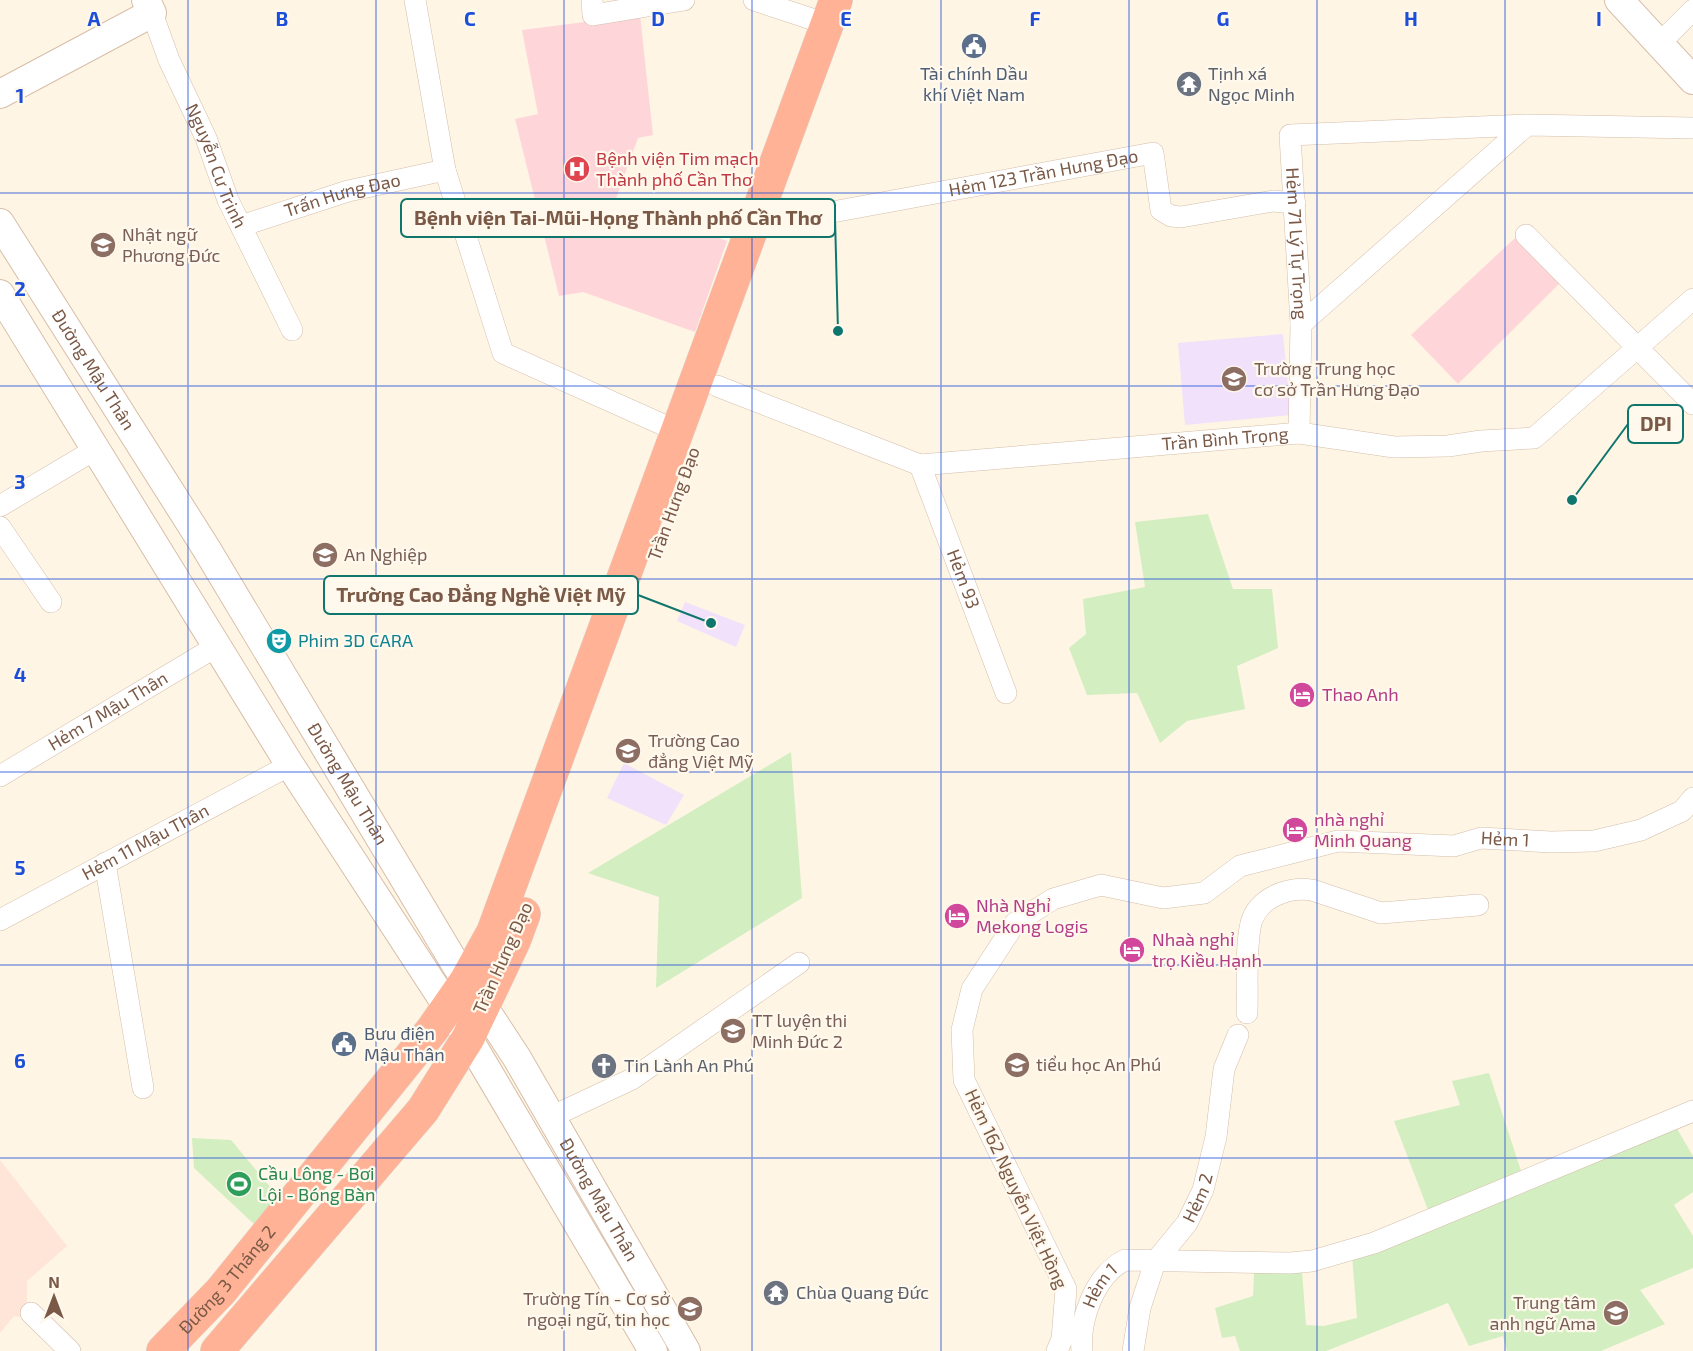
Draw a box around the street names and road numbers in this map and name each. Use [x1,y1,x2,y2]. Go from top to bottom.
street label: Nguyễn Cư Trinh [181,100,252,232]
street label: Hẻm 123 Trần Hưng Đạo [947,144,1140,200]
street label: Hẻm 71 Lý Tự Trọng [1282,167,1313,320]
street label: Trấn Hưng Đạo [281,168,402,221]
street label: Đường Mậu Thân [48,305,140,434]
street label: Trần Bình Trọng [1161,422,1289,455]
street label: Trần Hưng Đạo [642,444,704,564]
street label: Hẻm 93 [943,546,985,612]
street label: Hẻm 7 Mậu Thân [44,666,171,755]
street label: Đường Mậu Thân [303,718,393,849]
street label: Hẻm 11 Mậu Thân [78,798,212,884]
street label: Hẻm 1 [1480,826,1530,851]
street label: Trần Hưng Đạo [468,898,536,1017]
street label: Hẻm 162 Nguyễn Việt Hồng [961,1085,1073,1292]
street label: Đường Mậu Thân [556,1134,644,1265]
street label: Hẻm 2 [1177,1171,1217,1226]
street label: Đường 3 Tháng 2 [174,1220,280,1338]
street label: Hẻm 1 [1077,1258,1121,1311]

